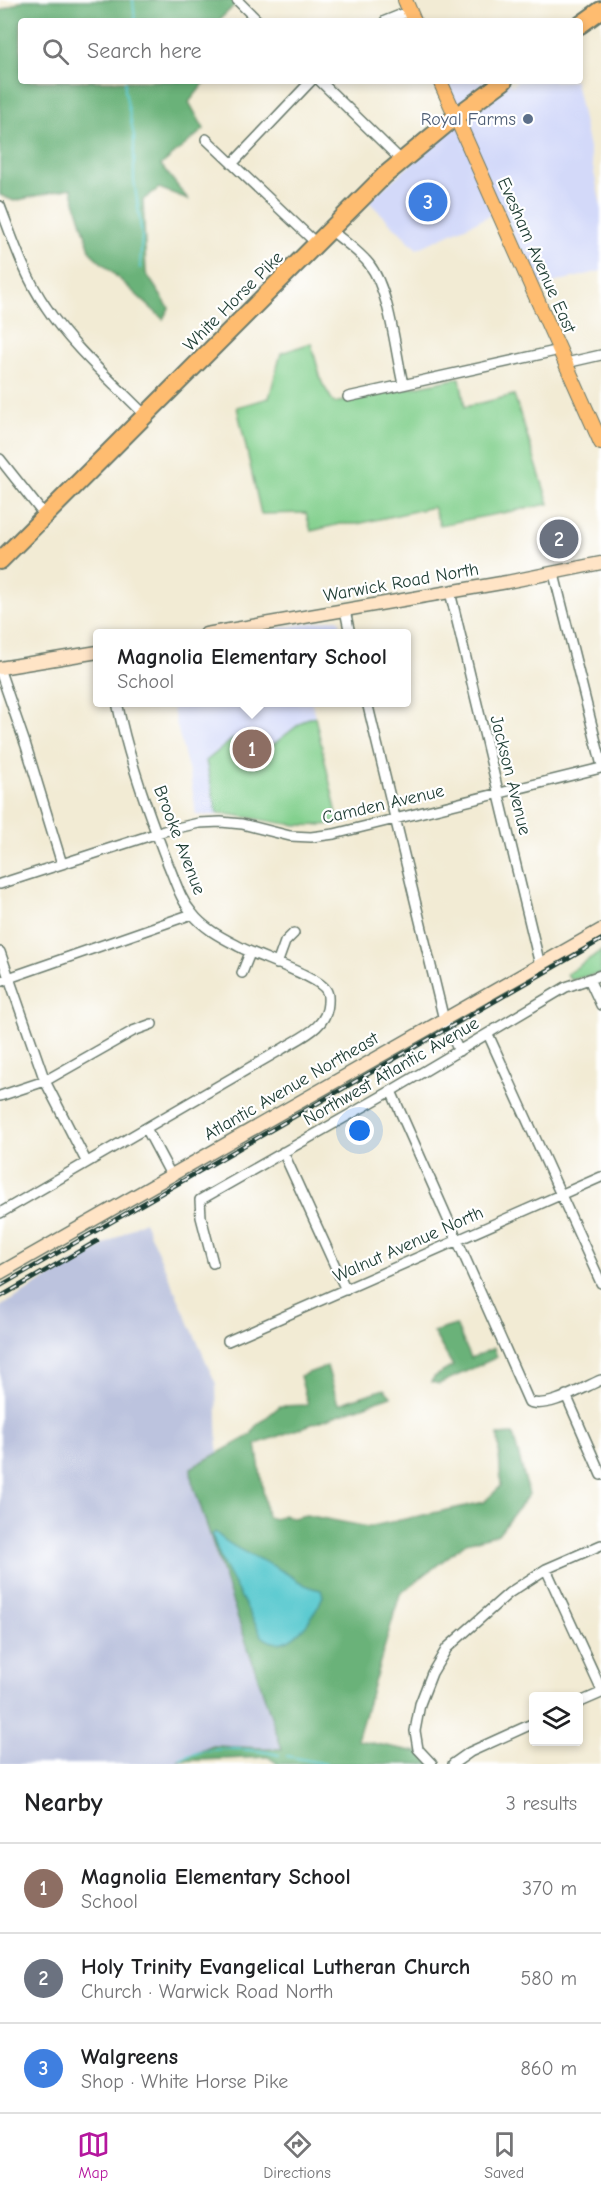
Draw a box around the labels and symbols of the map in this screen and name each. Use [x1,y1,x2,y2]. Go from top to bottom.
place label: Royal Farms [421,109,516,130]
marker: Royal Farms [521,112,535,126]
street label: Evesham Avenue East [493,174,581,337]
pin: 3 [408,180,448,224]
street label: White Horse Pike [179,247,288,356]
pin: 2 [540,516,578,562]
street label: Warwick Road North [322,558,480,606]
street label: Jackson Avenue [485,713,536,837]
pin: 1 [232,726,272,771]
street label: Camden Avenue [320,780,446,829]
street label: Brooke Avenue [149,783,210,898]
street label: Northwest Atlantic Avenue [300,1013,483,1130]
street label: Atlantic Avenue Northeast [200,1027,383,1145]
your location [345,1116,374,1145]
street label: Walnut Avenue North [330,1202,486,1287]

